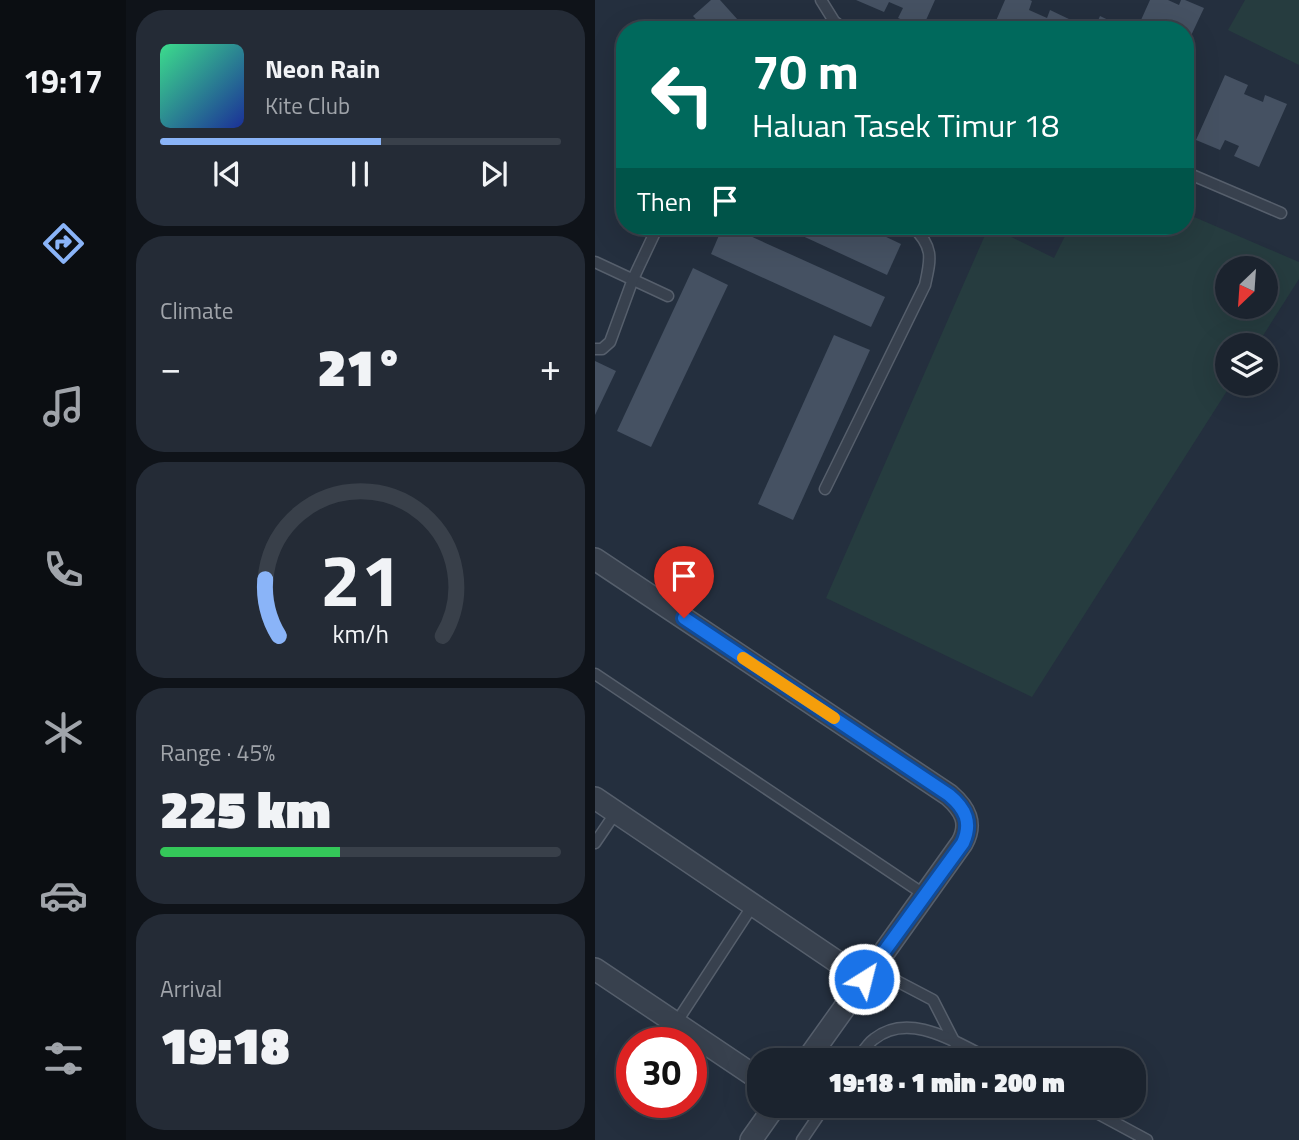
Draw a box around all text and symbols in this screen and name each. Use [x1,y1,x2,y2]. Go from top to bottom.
text: 70 m [752,33,859,108]
text: Neon Rain [265,49,380,88]
icon: left [637,49,728,140]
text: 19:17 [23,57,103,105]
text: Kite Club [265,88,350,123]
text: Haluan Tasek Timur 18 [752,101,1059,149]
icon: previous [208,155,246,193]
icon: pause [341,155,379,193]
icon: next [475,155,513,193]
text: Then [637,182,692,221]
icon: arrive [706,182,744,220]
icon: directions [39,219,88,268]
north arrow [1215,256,1277,318]
map controls [1215,256,1278,396]
text: Climate [160,293,233,328]
text: 21° [318,327,403,406]
button: layers [1215,333,1278,396]
text: − [160,338,181,396]
text: + [540,338,561,396]
icon: music [39,382,88,431]
text: 21 [320,524,401,634]
icon: phone [39,545,88,594]
pin [654,546,714,618]
icon: arrive [665,557,703,595]
text: km/h [332,615,389,653]
icon: climate [39,708,88,757]
text: Range · 45% [160,735,275,770]
text: 225 km [160,769,331,848]
icon: car [39,871,88,920]
position arrow [827,942,901,1016]
text: Arrival [160,971,222,1006]
text: 19:18 [160,1005,289,1084]
speed limit sign: 30 [616,1027,707,1118]
icon: filters [39,1034,88,1083]
text: 19:18 · 1 min · 200 m [828,1063,1065,1102]

